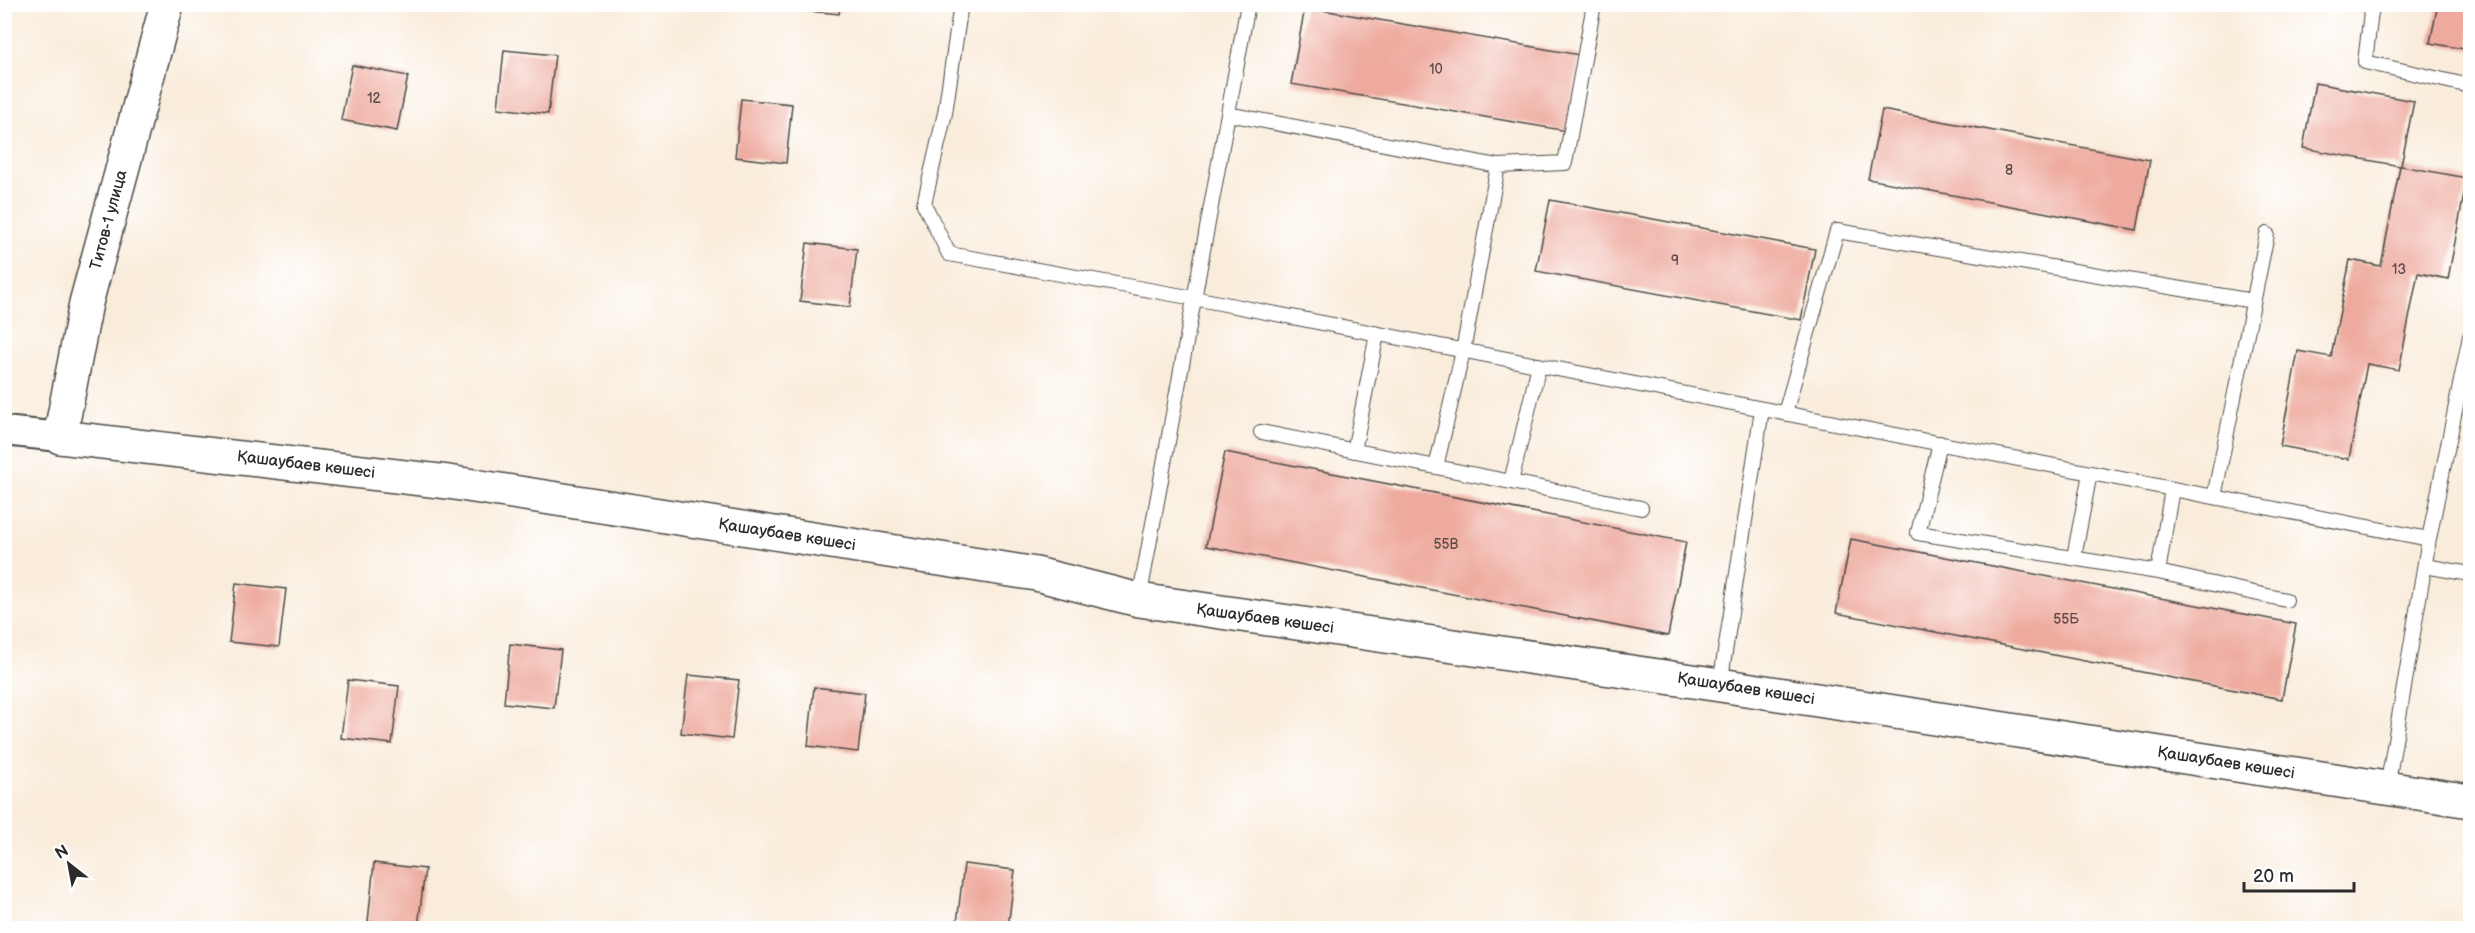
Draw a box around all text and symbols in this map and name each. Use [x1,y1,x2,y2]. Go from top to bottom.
house number: 10 [1429,61,1443,78]
house number: 12 [367,90,382,107]
house number: 8 [2005,162,2013,179]
street label: Титов-1 улица [87,167,132,272]
house number: 9 [1671,252,1679,269]
house number: 13 [2392,261,2406,278]
street label: Қашаубаев көшесі [236,447,376,483]
street label: Қашаубаев көшесі [717,515,857,555]
house number: 55В [1434,536,1459,553]
street label: Қашаубаев көшесі [1195,600,1335,638]
house number: 55Б [2053,611,2079,628]
street label: Қашаубаев көшесі [1676,669,1816,709]
street label: Қашаубаев көшесі [2156,743,2296,783]
north arrow [39,834,99,894]
text: N [52,841,72,864]
scale bar [2244,855,2354,893]
text: 20 m [2253,866,2294,887]

